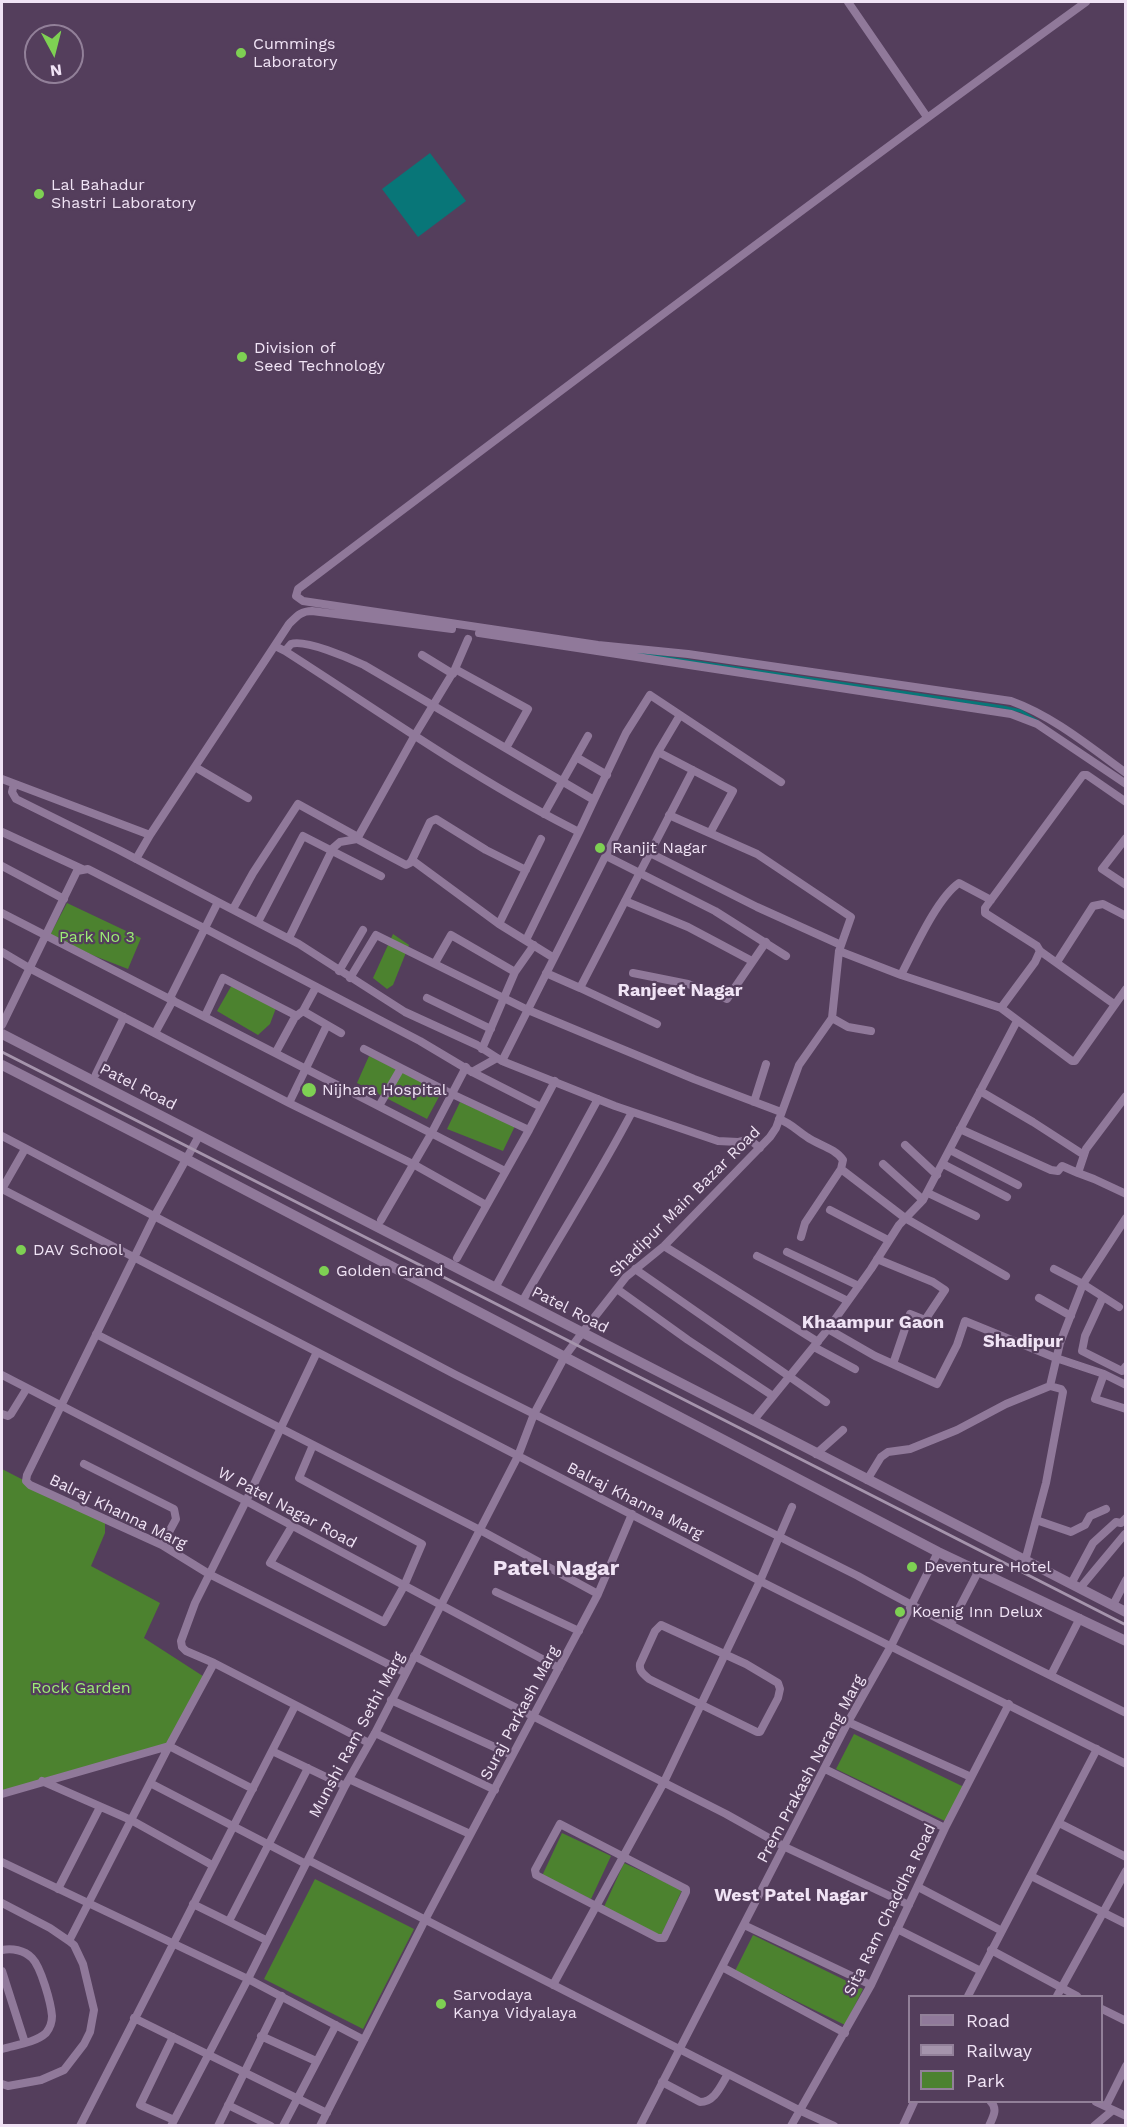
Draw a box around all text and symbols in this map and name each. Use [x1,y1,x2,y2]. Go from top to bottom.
north arrow [24,24,84,84]
place label: Cummings Laboratory [253,34,337,72]
marker: Cummings Laboratory [234,46,248,60]
text: N [49,60,63,81]
place label: Lal Bahadur Shastri Laboratory [51,175,196,213]
marker: Lal Bahadur Shastri Laboratory [32,187,46,201]
place label: Division of Seed Technology [254,338,385,376]
marker: Division of Seed Technology [235,350,249,364]
place label: Ranjit Nagar [612,838,707,858]
marker: Ranjit Nagar [593,841,607,855]
park label: Park No 3 [59,927,135,947]
district label: Ranjeet Nagar [617,980,743,1002]
street label: Patel Road [96,1059,180,1115]
place label: Nijhara Hospital [322,1080,447,1100]
marker: Nijhara Hospital [300,1081,318,1099]
street label: Shadipur Main Bazar Road [605,1122,765,1282]
place label: DAV School [33,1240,123,1260]
marker: DAV School [14,1243,28,1257]
place label: Golden Grand [336,1261,444,1281]
marker: Golden Grand [317,1264,331,1278]
street label: Patel Road [528,1282,612,1338]
district label: Khaampur Gaon [802,1312,944,1334]
district label: Shadipur [983,1331,1063,1353]
street label: Balraj Khanna Marg [564,1458,706,1544]
street label: W Patel Nagar Road [214,1463,360,1553]
street label: Balraj Khanna Marg [46,1470,190,1554]
district label: Patel Nagar [493,1556,619,1582]
place label: Deventure Hotel [924,1557,1051,1577]
marker: Deventure Hotel [905,1560,919,1574]
place label: Koenig Inn Delux [912,1602,1043,1622]
marker: Koenig Inn Delux [893,1605,907,1619]
street label: Suraj Parkash Marg [476,1642,564,1784]
street label: Munshi Ram Sethi Marg [305,1649,409,1821]
street label: Prem Prakash Narang Marg [753,1672,869,1866]
park label: Rock Garden [31,1678,131,1698]
street label: Sita Ram Chaddha Road [840,1821,940,1999]
district label: West Patel Nagar [714,1885,868,1907]
place label: Sarvodaya Kanya Vidyalaya [453,1985,577,2023]
legend [908,1995,1103,2103]
marker: Sarvodaya Kanya Vidyalaya [434,1997,448,2011]
text: Road [966,2010,1010,2031]
text: Railway [966,2040,1032,2061]
text: Park [966,2070,1005,2091]

